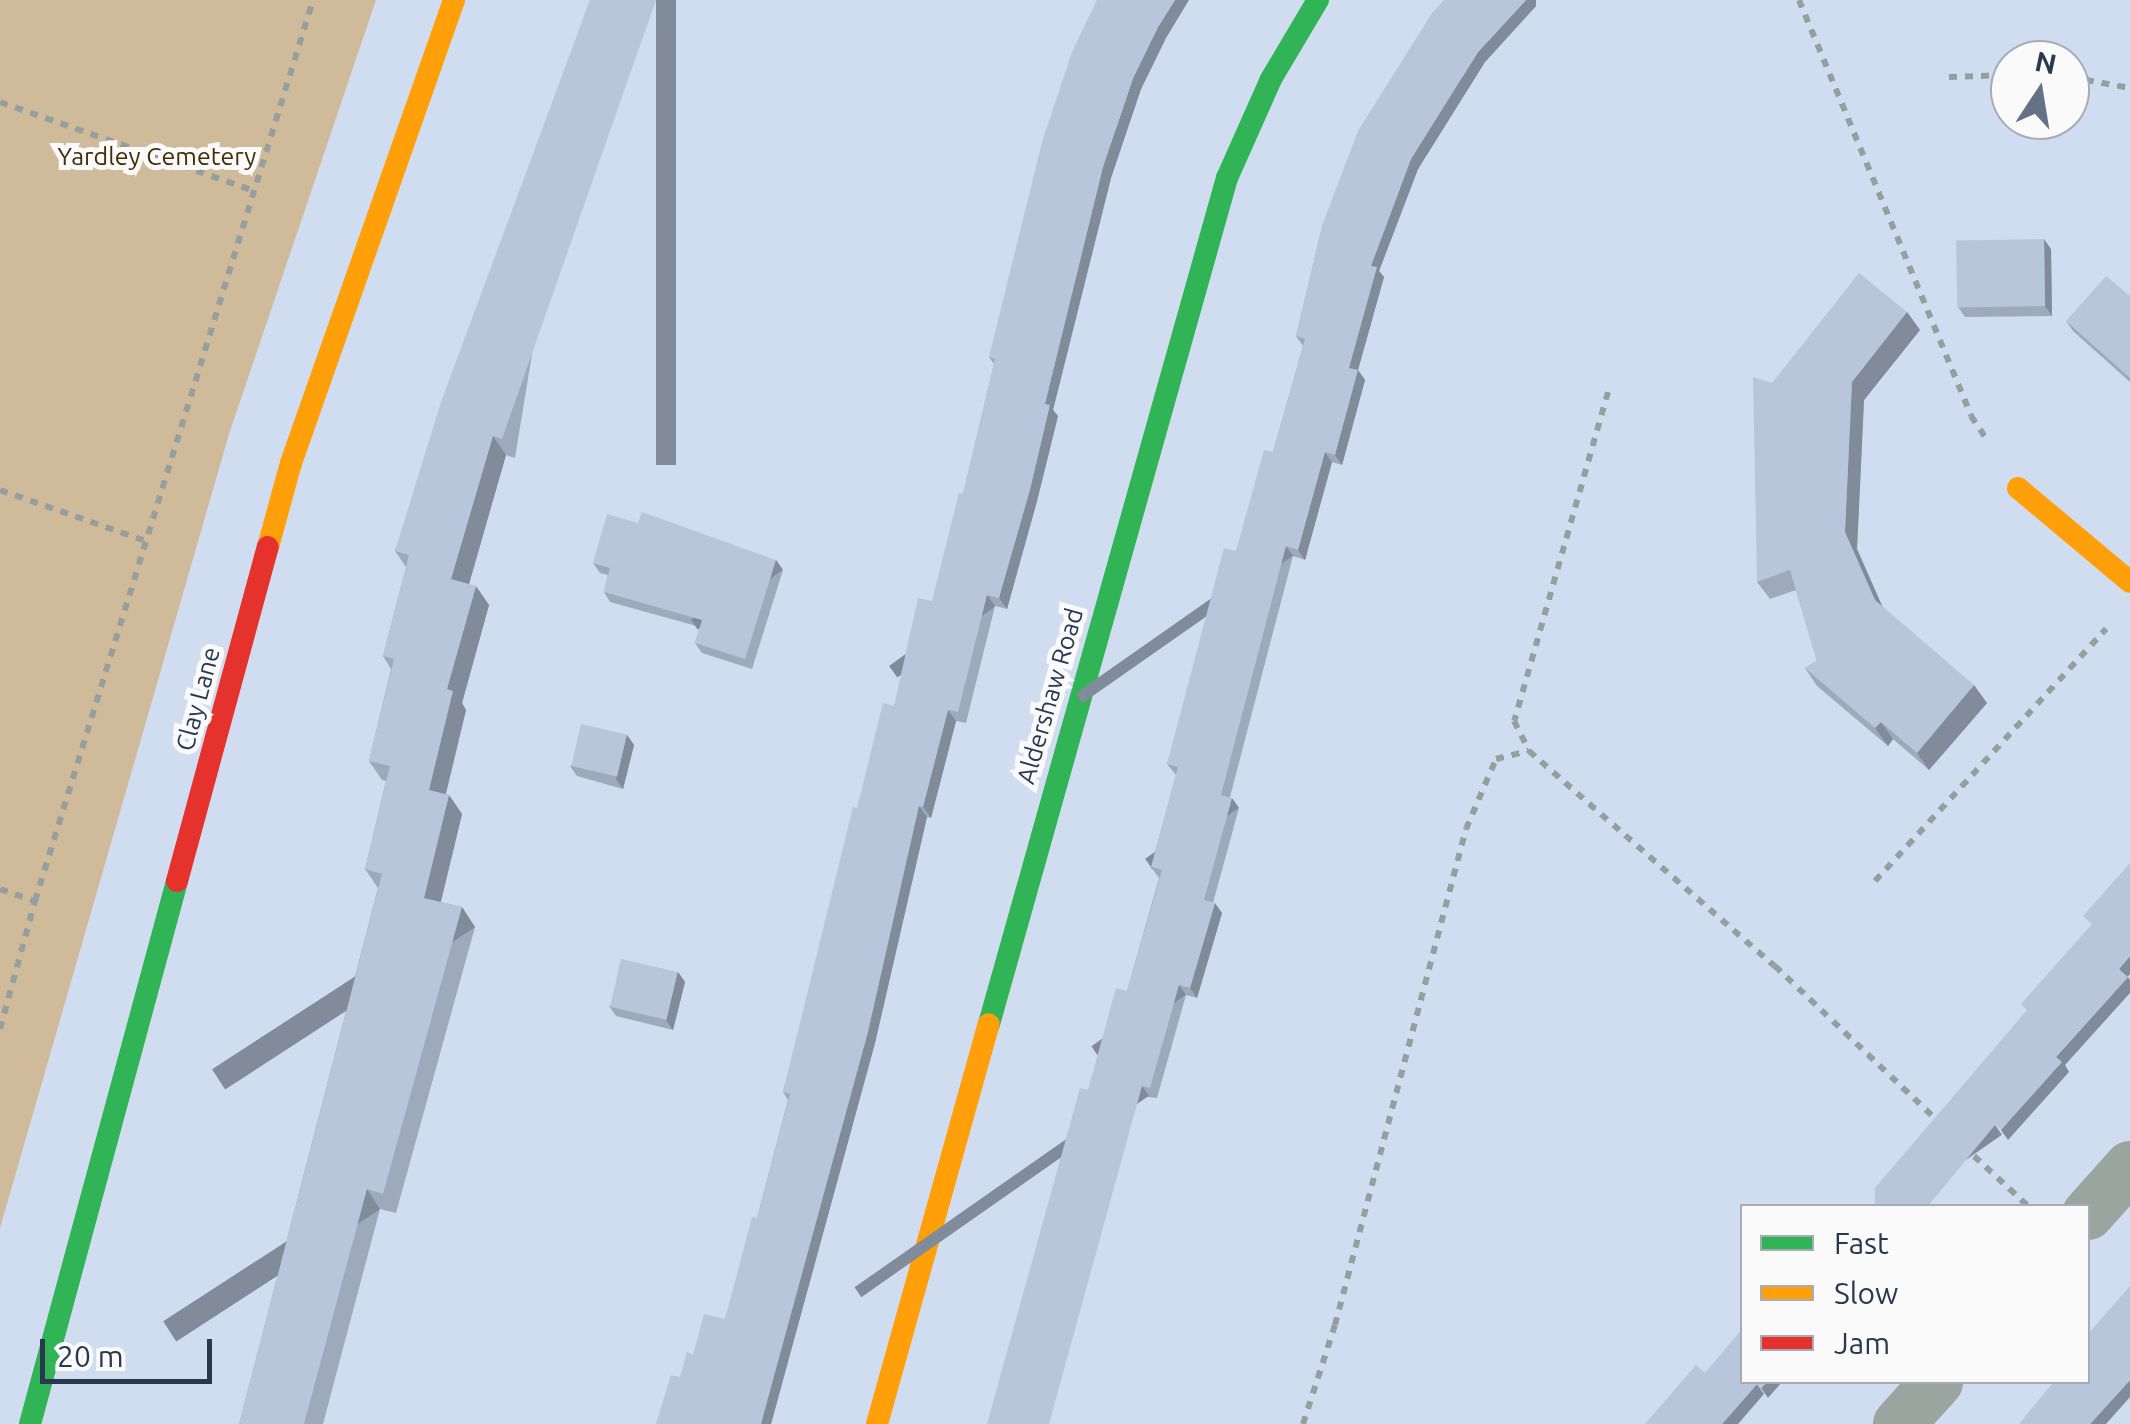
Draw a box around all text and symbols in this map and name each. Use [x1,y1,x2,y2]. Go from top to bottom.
north arrow [1990,40,2090,140]
text: N [2032,45,2059,79]
park label: Yardley Cemetery [58,141,256,171]
street label: Aldershaw Road [1011,605,1089,787]
street label: Clay Lane [170,644,226,754]
legend [1740,1204,2090,1384]
text: Fast [1834,1226,1889,1260]
text: Slow [1834,1276,1898,1310]
scale bar [45,1319,218,1381]
text: Jam [1834,1326,1890,1360]
text: 20 m [57,1339,124,1373]

